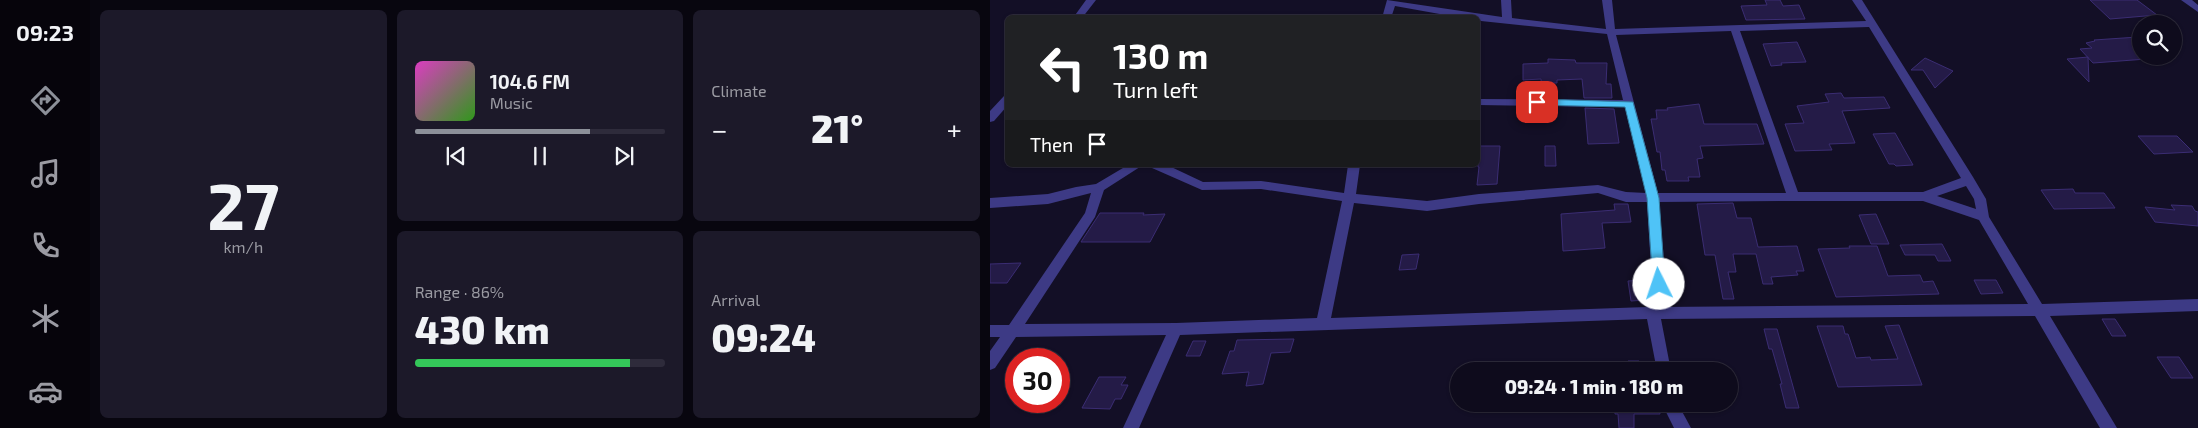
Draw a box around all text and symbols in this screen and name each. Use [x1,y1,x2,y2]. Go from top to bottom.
map controls [2132,15,2182,65]
button: search [2132,15,2182,65]
text: 09:23 [16,19,74,45]
text: 130 m [1113,34,1208,76]
icon: left [1030,35,1095,100]
text: 104.6 FM [490,70,570,93]
text: Turn left [1113,76,1198,102]
text: Climate [711,81,767,100]
pin [1516,81,1558,123]
icon: directions [28,83,63,118]
icon: arrive [1523,88,1551,116]
text: Music [490,93,533,112]
text: 21° [811,105,863,151]
text: − [711,112,728,146]
text: + [947,112,962,146]
icon: arrive [1083,130,1111,158]
text: Then [1030,133,1073,156]
icon: previous [442,142,470,170]
icon: pause [526,142,554,170]
icon: next [610,142,638,170]
icon: music [28,156,63,191]
text: 27 [207,165,279,243]
icon: phone [28,228,63,263]
text: km/h [223,237,263,256]
position arrow [1632,257,1684,309]
text: Range · 86% [415,282,504,301]
text: Arrival [711,290,760,309]
icon: climate [28,301,63,336]
text: 430 km [415,306,550,352]
text: 09:24 [711,314,816,360]
speed limit sign: 30 [1005,348,1070,413]
icon: car [28,374,63,409]
text: 09:24 · 1 min · 180 m [1505,375,1683,398]

